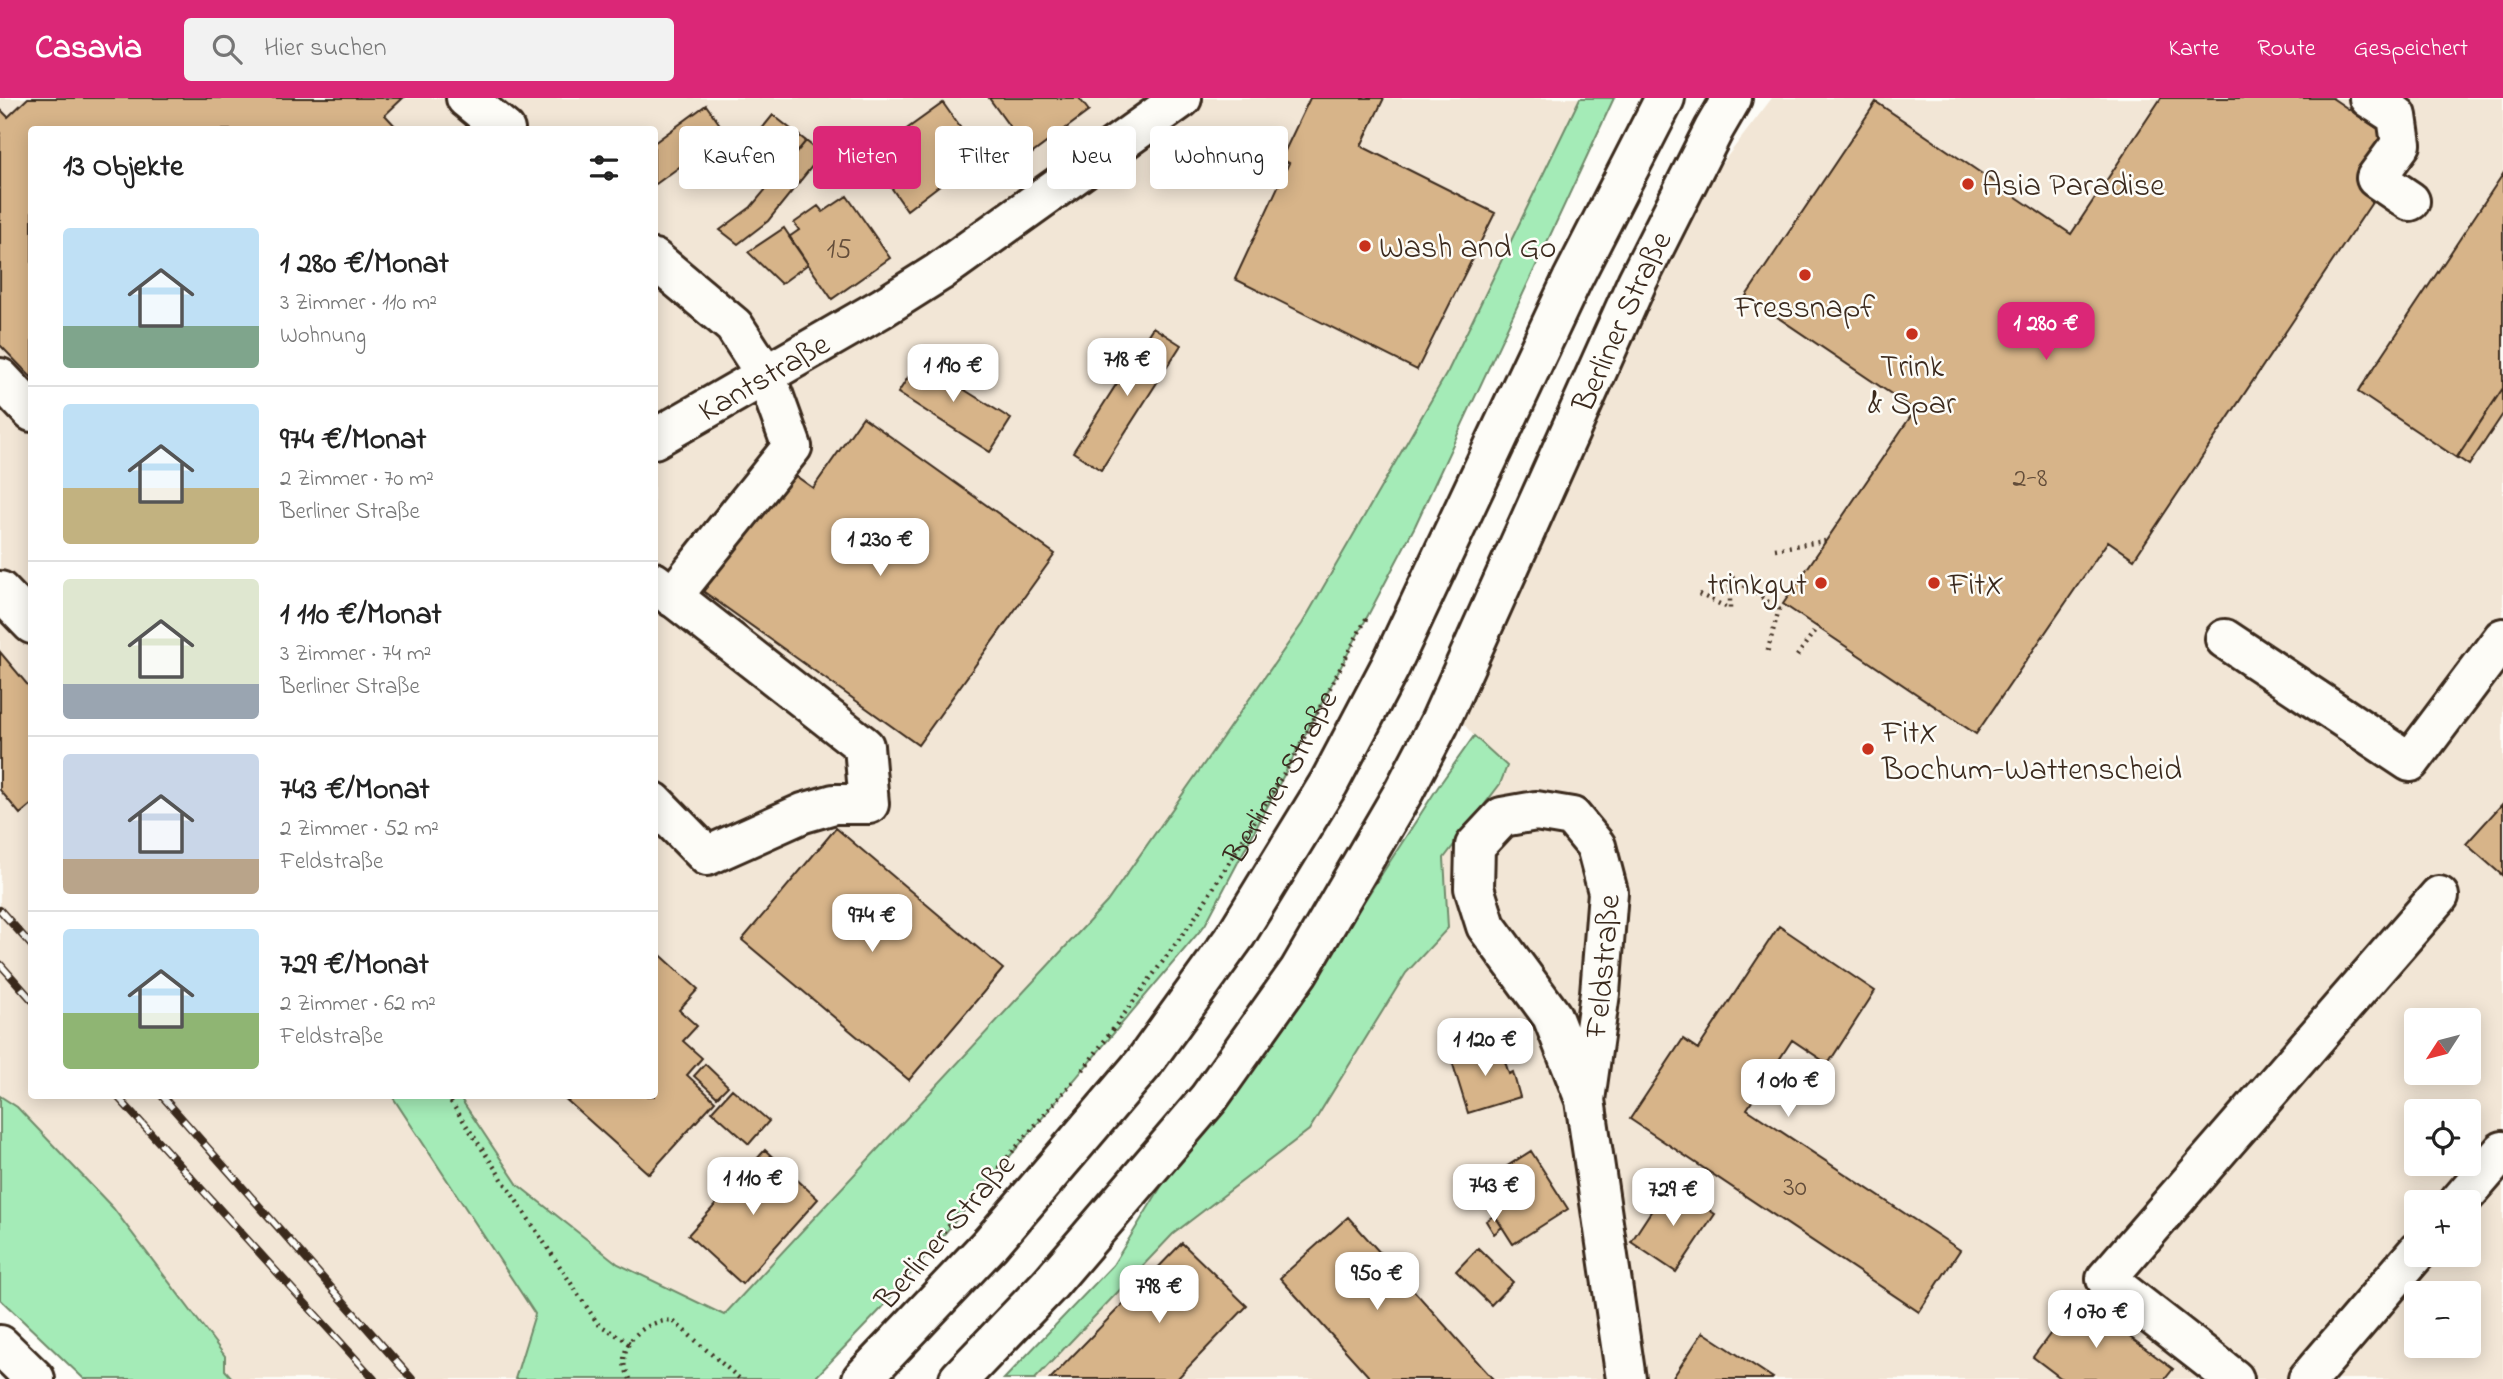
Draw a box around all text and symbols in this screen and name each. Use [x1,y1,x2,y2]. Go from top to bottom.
search box [184,18,674,81]
text: Casavia [35,25,142,73]
icon: search [208,30,246,68]
text: Hier suchen [264,30,386,68]
text: Karte [2168,32,2219,67]
text: Route [2257,32,2316,67]
text: Gespeichert [2354,32,2468,67]
chip: Kaufen [679,126,799,189]
chip: Mieten [813,126,921,189]
chip: Filter [935,126,1033,189]
chip: Neu [1047,126,1136,189]
chip: Wohnung [1150,126,1288,189]
text: 13 Objekte [63,146,183,190]
icon: filters [585,149,623,187]
place label: Asia Paradise [1982,164,2165,211]
marker: Asia Paradise [1960,176,1976,192]
street label: Berliner Straße [1561,223,1686,421]
place label: Wash and Go [1379,226,1556,273]
house number: 15 [827,230,851,271]
marker: Wash and Go [1357,238,1373,254]
text: 1 280 €/Monat [280,243,449,287]
icon: home [119,256,203,340]
marker: Fressnapf [1797,267,1813,283]
place label: Fressnapf [1734,286,1875,333]
text: 3 Zimmer · 110 m² [280,287,437,320]
pin: 1 280 € [1981,302,2111,362]
text: 1 280 € [2014,308,2078,341]
text: Wohnung [280,320,366,353]
street label: Kantstraße [691,323,840,436]
marker: Trink & Spar [1904,326,1920,342]
pin: 718 € [1078,338,1176,398]
pin: 1 190 € [888,344,1018,404]
text: 718 € [1103,344,1151,377]
place label: Trink & Spar [1868,345,1956,429]
text: 1 190 € [923,350,983,383]
text: 974 €/Monat [280,419,426,463]
icon: home [119,432,203,516]
house number: 2-8 [2013,459,2047,500]
text: 2 Zimmer · 70 m² [280,463,434,496]
text: Berliner Straße [280,496,420,529]
pin: 1 230 € [815,518,945,578]
text: 1 230 € [847,524,913,557]
place label: trinkgut [1707,563,1807,610]
place label: FitX [1947,563,2004,610]
marker: trinkgut [1813,575,1829,591]
marker: FitX [1926,575,1942,591]
text: 1 110 €/Monat [280,594,442,638]
icon: home [119,607,203,691]
text: 3 Zimmer · 74 m² [280,638,431,671]
text: Berliner Straße [280,671,420,704]
street label: Berliner Straße [1213,682,1352,875]
place label: FitX Bochum-Wattenscheid [1881,711,2182,795]
marker: FitX Bochum-Wattenscheid [1860,741,1876,757]
text: 743 €/Monat [280,769,430,813]
icon: home [119,782,203,866]
text: 2 Zimmer · 52 m² [280,813,439,846]
text: Feldstraße [280,846,383,879]
street label: Feldstraße [1574,892,1635,1042]
pin: 974 € [823,894,921,954]
text: 974 € [848,900,896,933]
text: 729 €/Monat [280,944,429,988]
icon: home [119,957,203,1041]
text: 2 Zimmer · 62 m² [280,988,436,1021]
north arrow [2404,1008,2482,1085]
map controls [2404,1008,2481,1358]
pin: 1 120 € [1420,1018,1550,1078]
text: Feldstraße [280,1021,383,1054]
text: 1 120 € [1453,1024,1517,1057]
pin: 1 010 € [1723,1060,1853,1119]
text: 1 010 € [1757,1065,1819,1098]
button: locate [2404,1099,2481,1176]
street label: Berliner Straße [864,1144,1029,1323]
pin: 1 110 € [688,1158,818,1217]
text: 1 110 € [723,1163,783,1196]
pin: 743 € [1445,1164,1543,1224]
pin: 729 € [1624,1168,1722,1228]
house number: 30 [1783,1168,1807,1209]
text: 743 € [1469,1170,1519,1203]
text: 729 € [1648,1174,1698,1207]
button: + [2404,1190,2481,1267]
pin: 950 € [1328,1252,1426,1312]
text: 950 € [1351,1258,1403,1291]
pin: 798 € [1110,1266,1208,1325]
text: 798 € [1136,1271,1182,1304]
button: − [2404,1281,2481,1358]
pin: 1 070 € [2031,1290,2161,1350]
text: 1 070 € [2064,1296,2128,1329]

